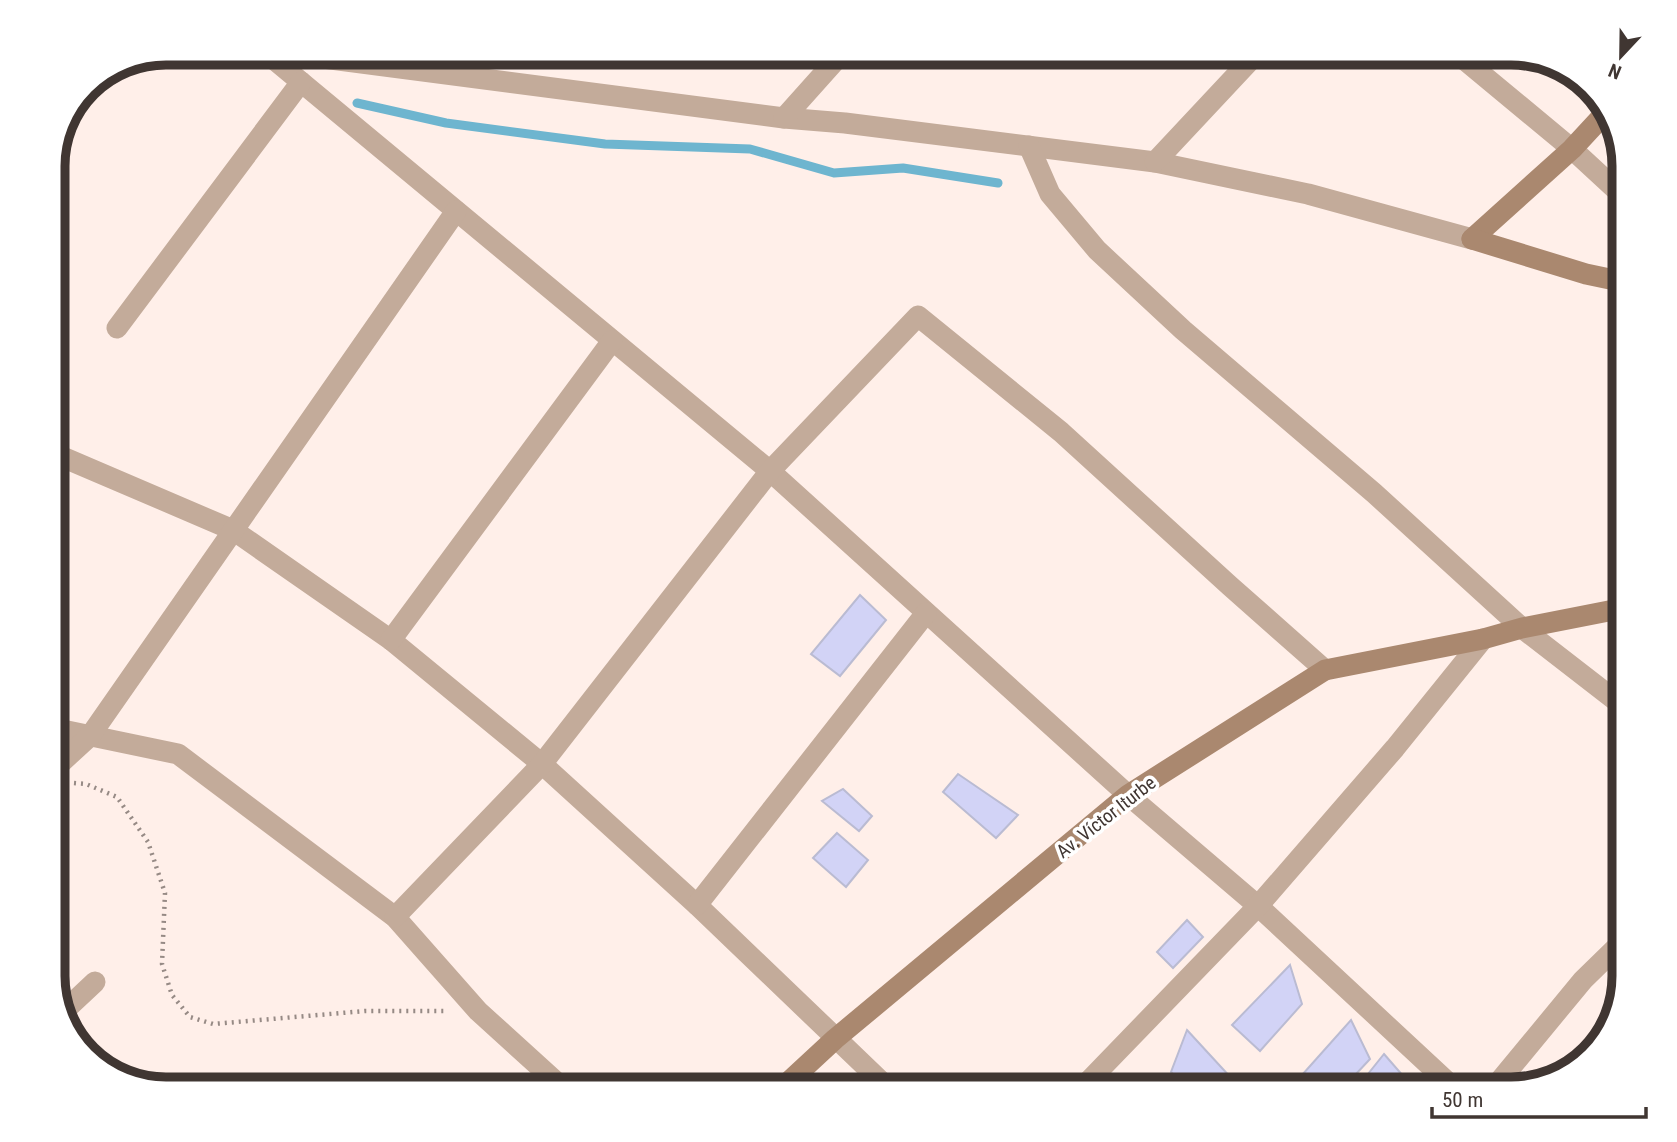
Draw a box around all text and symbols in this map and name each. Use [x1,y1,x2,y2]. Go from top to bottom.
north arrow [1586,21,1656,91]
text: N [1605,58,1625,84]
street label: Av. Víctor Iturbe [1052,771,1160,863]
scale bar [1432,1076,1646,1120]
text: 50 m [1442,1088,1483,1112]

